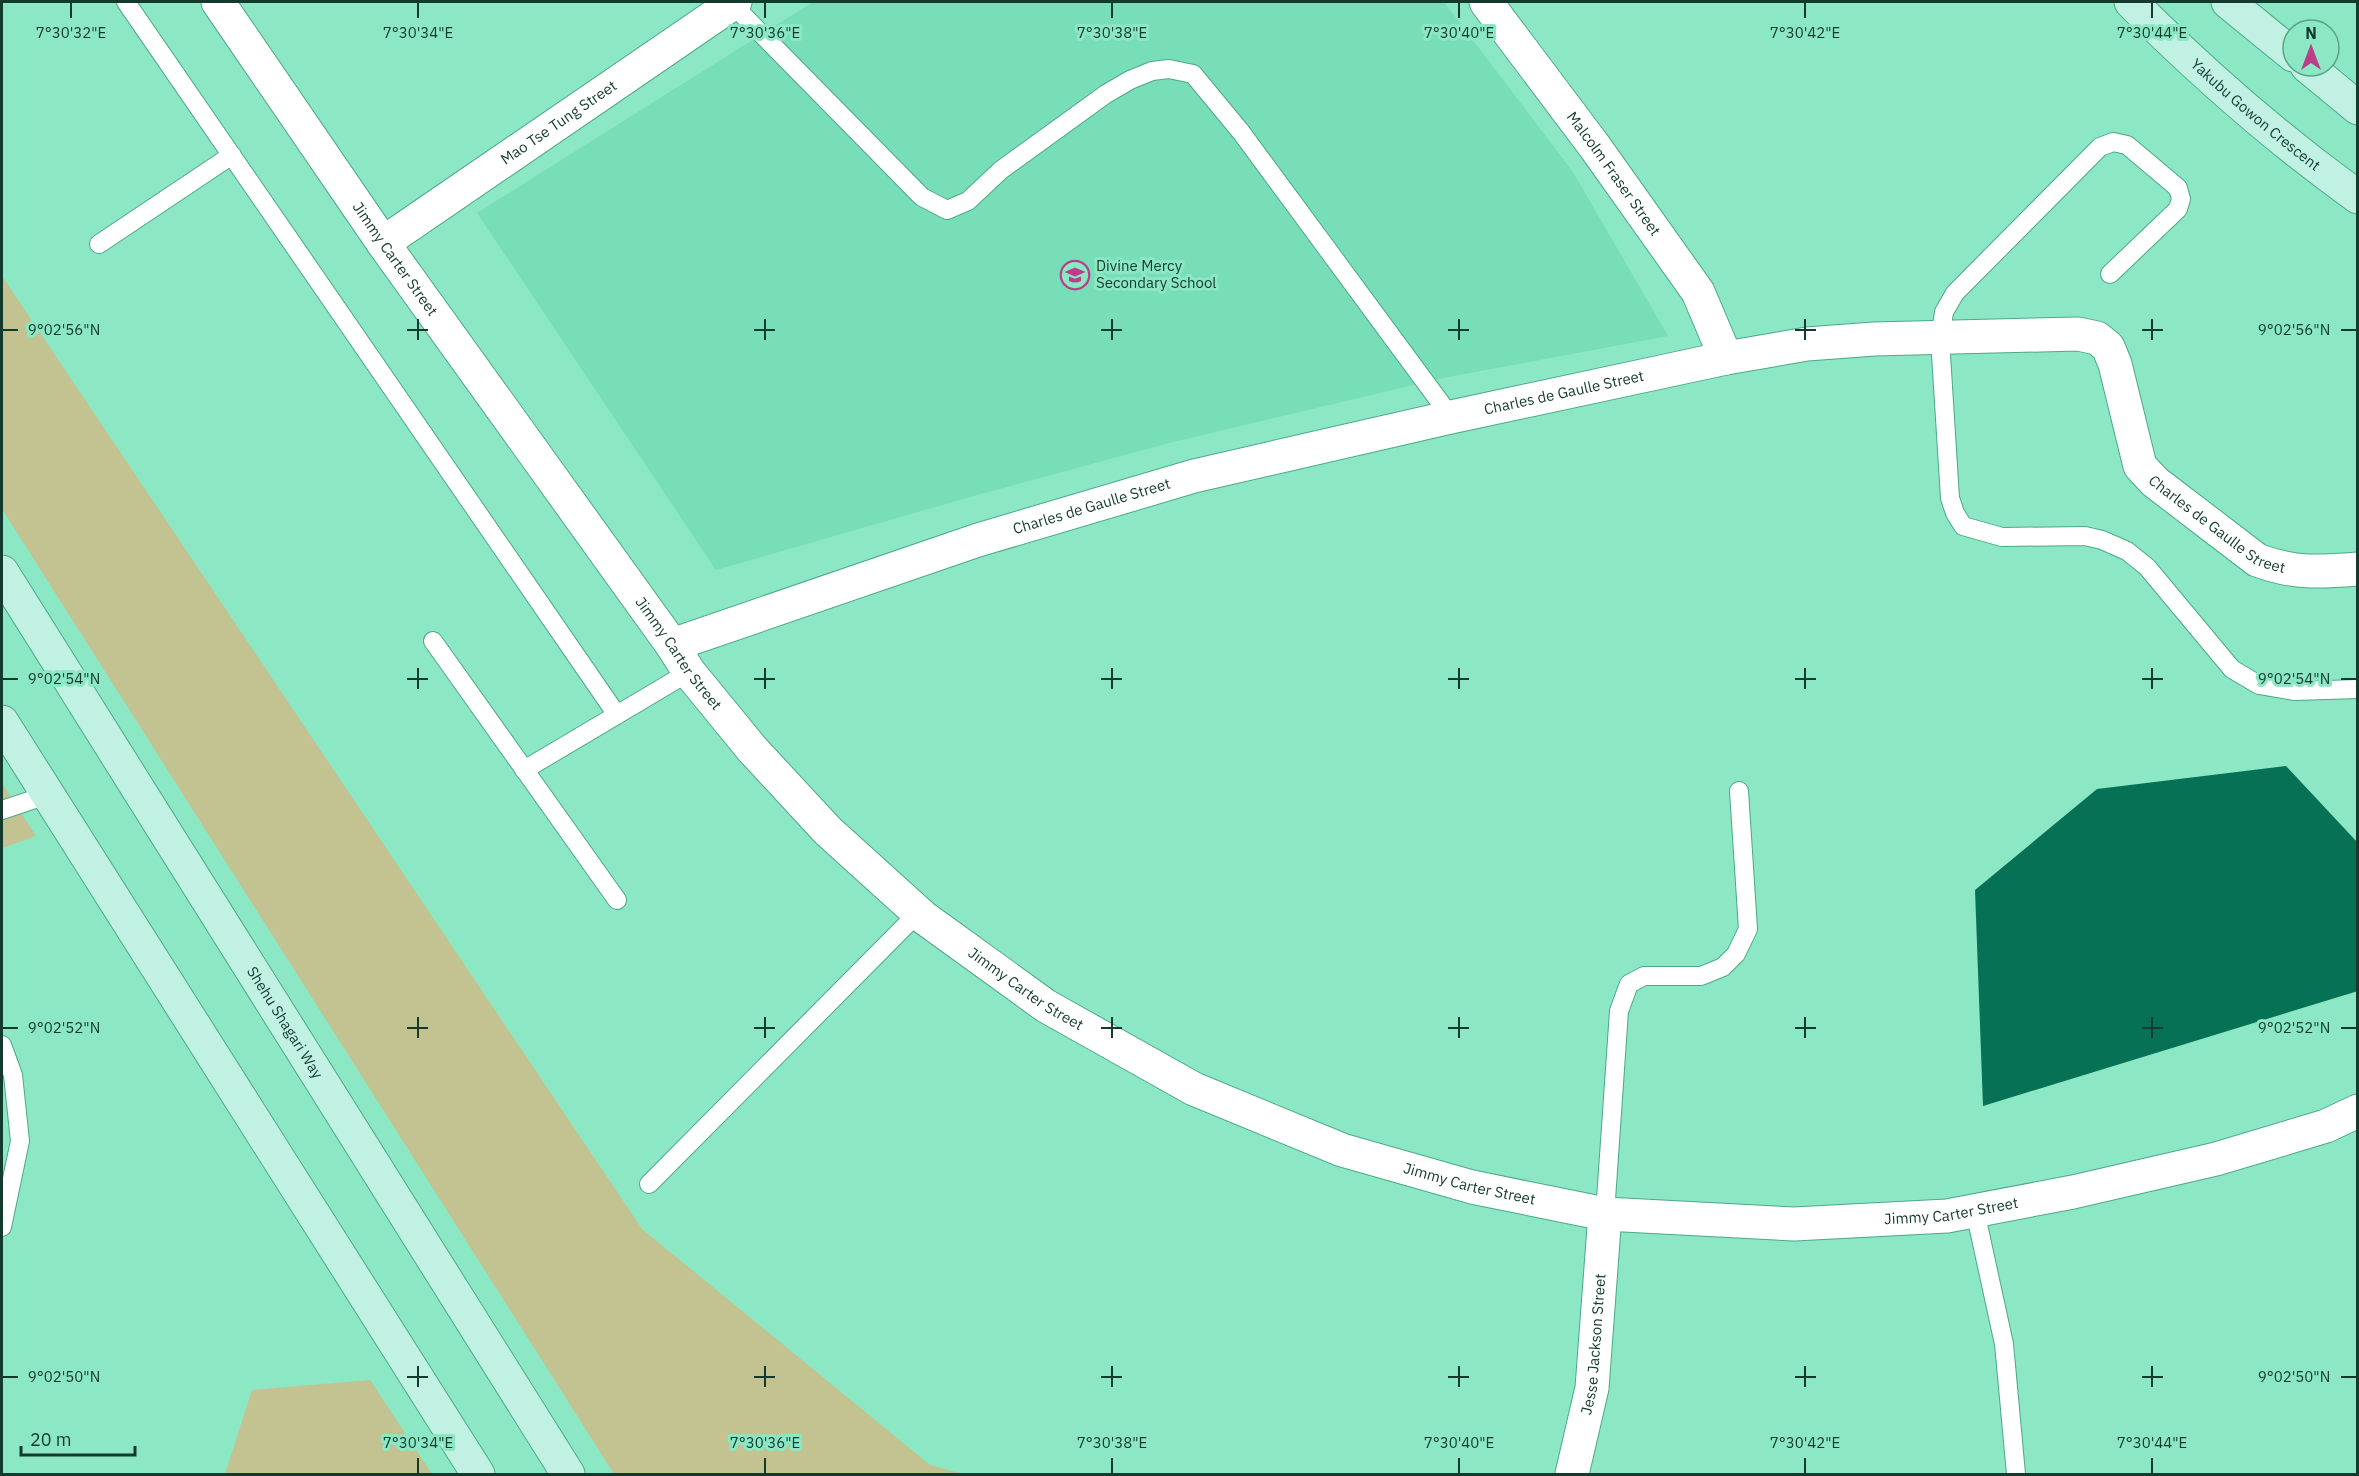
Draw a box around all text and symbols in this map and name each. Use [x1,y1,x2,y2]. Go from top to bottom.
north arrow [2281,18,2341,78]
text: 7°30'32"E [36,23,106,42]
text: 7°30'34"E [383,23,453,42]
text: 7°30'36"E [730,23,800,42]
text: 7°30'38"E [1077,23,1147,42]
text: 7°30'40"E [1424,23,1494,42]
text: 7°30'42"E [1770,23,1840,42]
text: 7°30'44"E [2117,23,2187,42]
text: N [2305,23,2317,43]
street label: Yakubu Gowon Crescent [2187,54,2324,175]
street label: Mao Tse Tung Street [497,76,620,169]
street label: Malcolm Fraser Street [1563,108,1665,239]
street label: Jimmy Carter Street [349,198,442,319]
place label: Divine Mercy Secondary School [1096,256,1216,292]
school or university icon: Divine Mercy Secondary School [1059,259,1091,291]
text: 9°02'56"N [28,320,100,339]
text: 9°02'56"N [2258,320,2330,339]
street label: Charles de Gaulle Street [1482,366,1646,419]
street label: Charles de Gaulle Street [2145,471,2287,577]
street label: Charles de Gaulle Street [1011,474,1172,538]
street label: Jimmy Carter Street [632,593,726,714]
text: 9°02'54"N [28,669,100,688]
text: 9°02'54"N [2258,669,2330,688]
street label: Jimmy Carter Street [965,943,1087,1034]
street label: Shehu Shagari Way [243,963,328,1082]
text: 9°02'52"N [28,1018,100,1037]
text: 9°02'52"N [2258,1018,2330,1037]
street label: Jimmy Carter Street [1401,1158,1537,1209]
street label: Jimmy Carter Street [1884,1193,2020,1228]
street label: Jesse Jackson Street [1576,1273,1610,1417]
text: 9°02'50"N [28,1367,100,1386]
text: 9°02'50"N [2258,1367,2330,1386]
scale bar [21,1419,135,1457]
text: 20 m [30,1428,72,1451]
text: 7°30'34"E [383,1433,453,1452]
text: 7°30'36"E [730,1433,800,1452]
text: 7°30'38"E [1077,1433,1147,1452]
text: 7°30'40"E [1424,1433,1494,1452]
text: 7°30'42"E [1770,1433,1840,1452]
text: 7°30'44"E [2117,1433,2187,1452]

